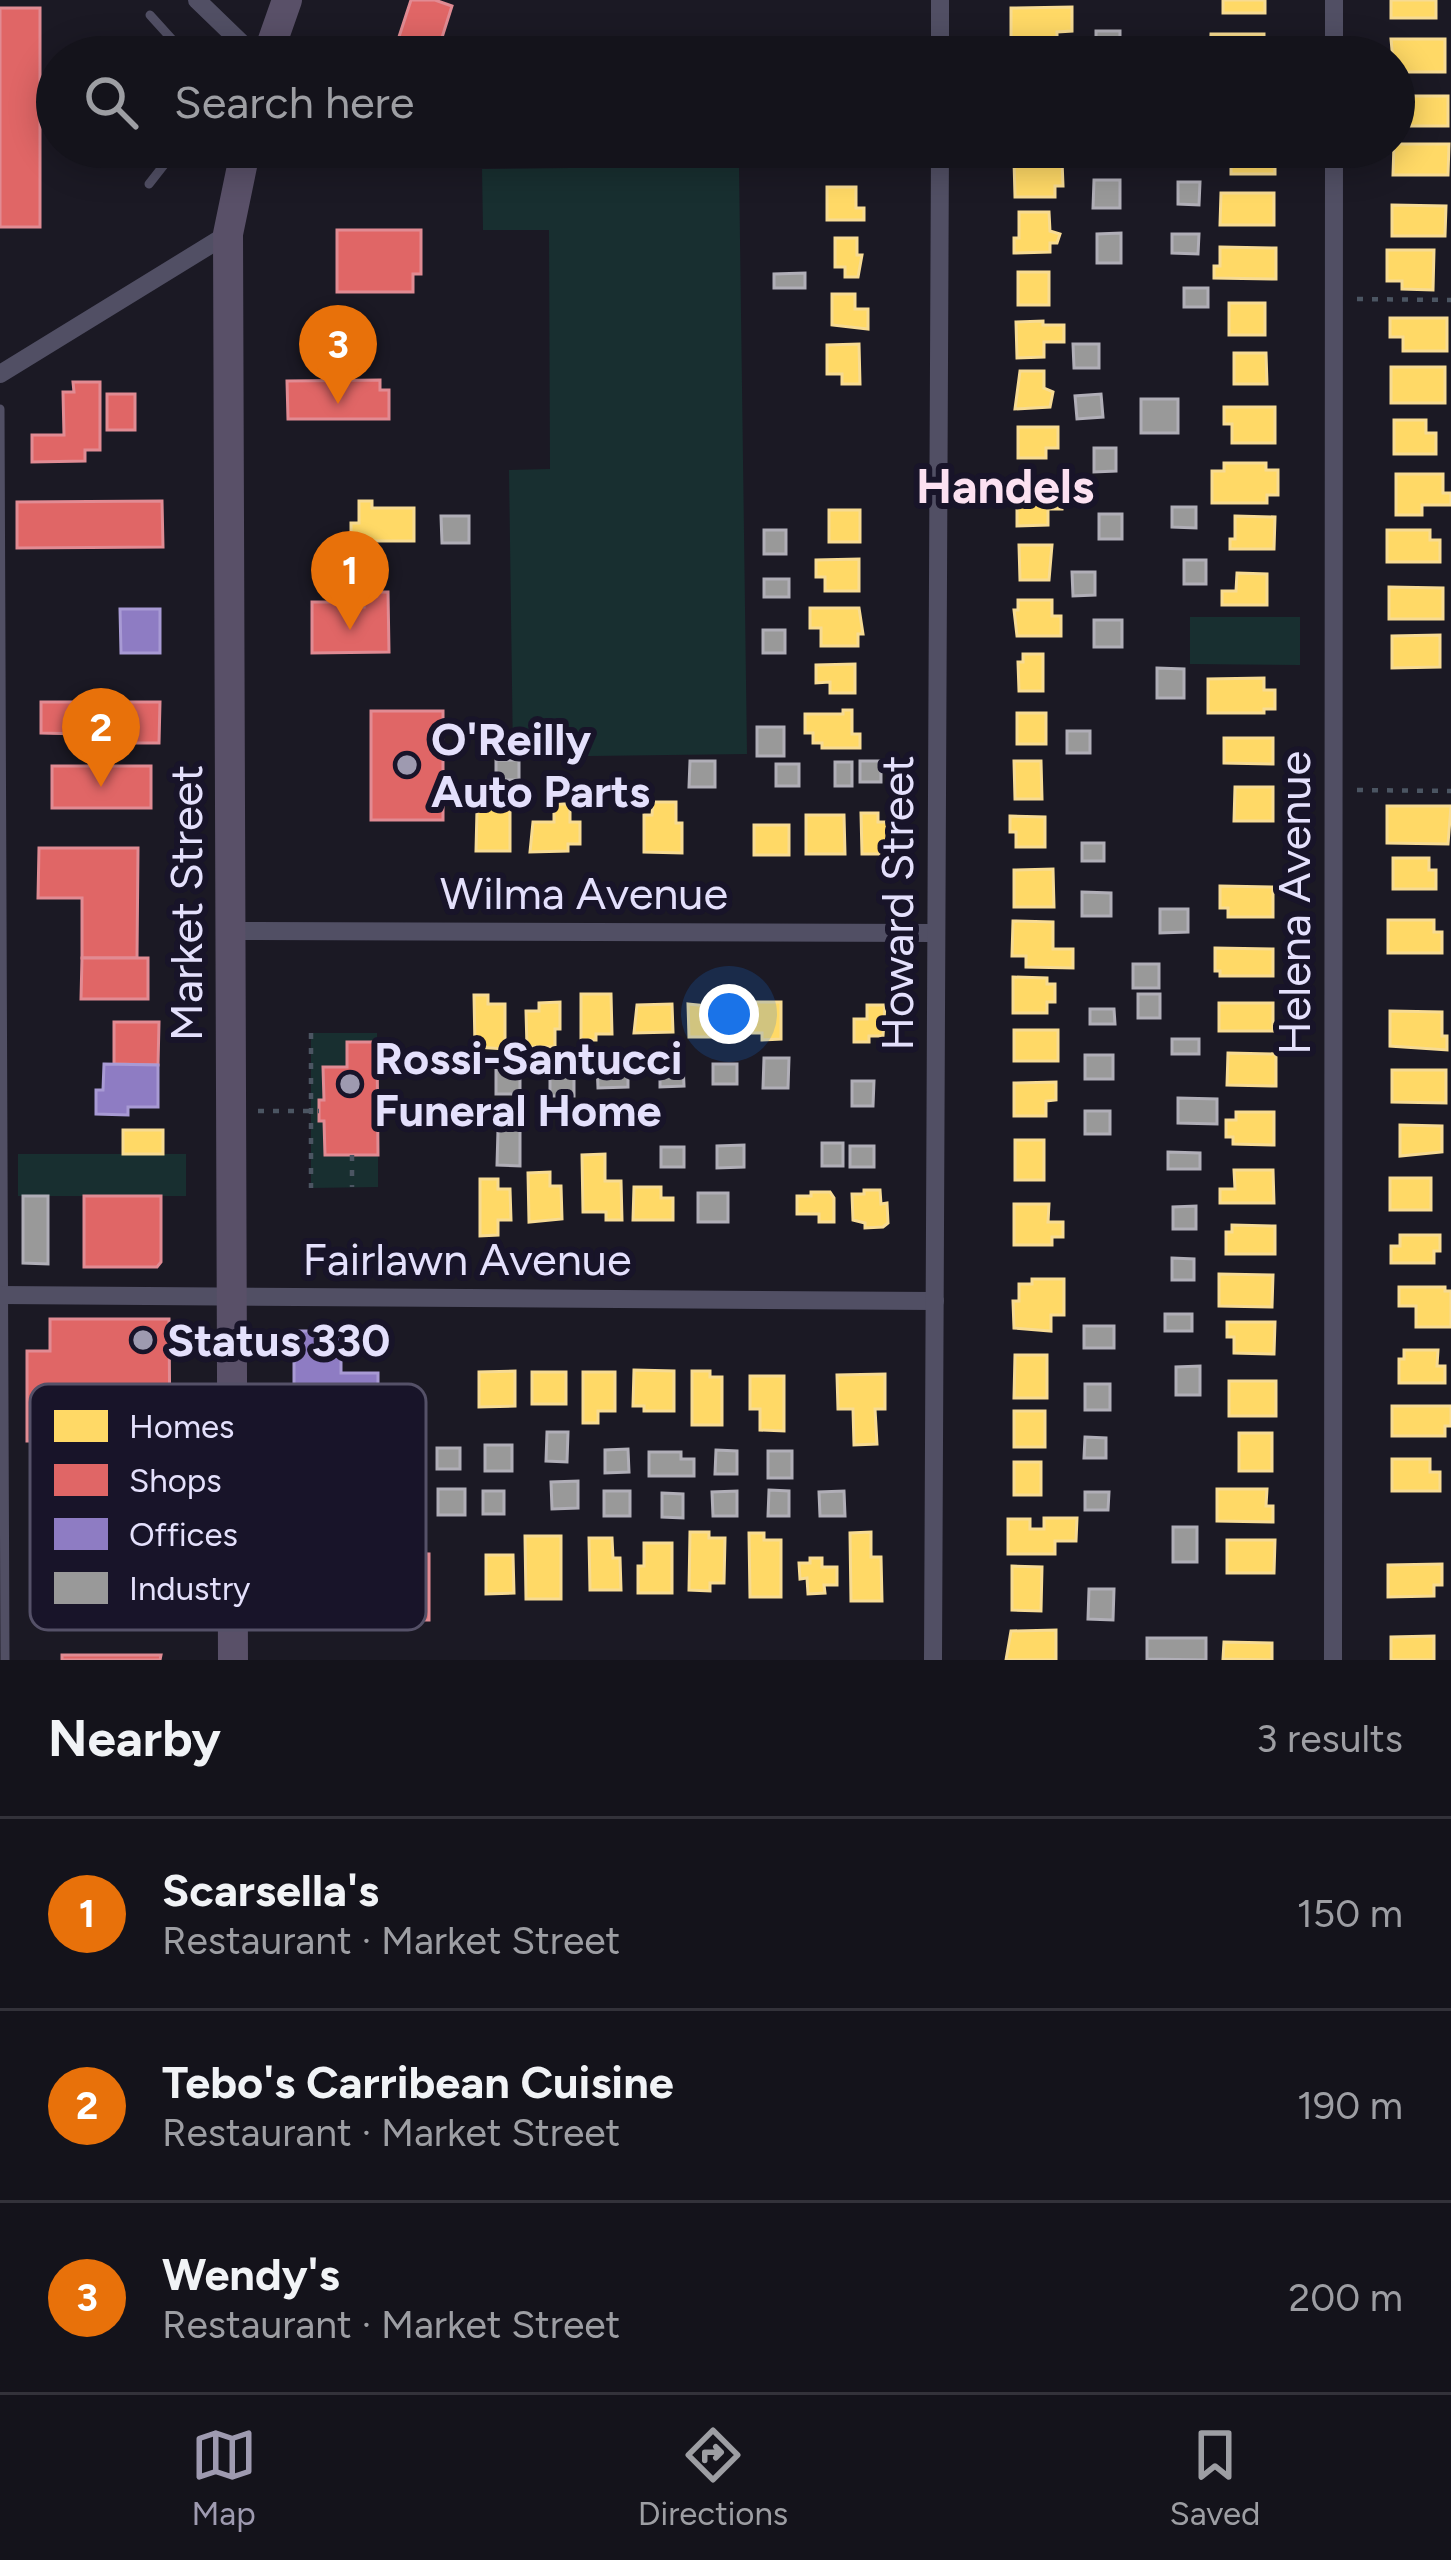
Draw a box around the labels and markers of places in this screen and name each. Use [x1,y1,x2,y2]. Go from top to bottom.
pin: 3 [299,305,377,404]
pin: 1 [311,531,389,630]
pin: 2 [62,688,140,787]
place label: O'Reilly Auto Parts [431,712,650,818]
marker: O'Reilly Auto Parts [394,752,420,778]
place label: Rossi-Santucci Funeral Home [374,1031,683,1137]
marker: Rossi-Santucci Funeral Home [337,1071,363,1097]
place label: Status 330 [167,1313,391,1367]
marker: Status 330 [130,1327,156,1353]

